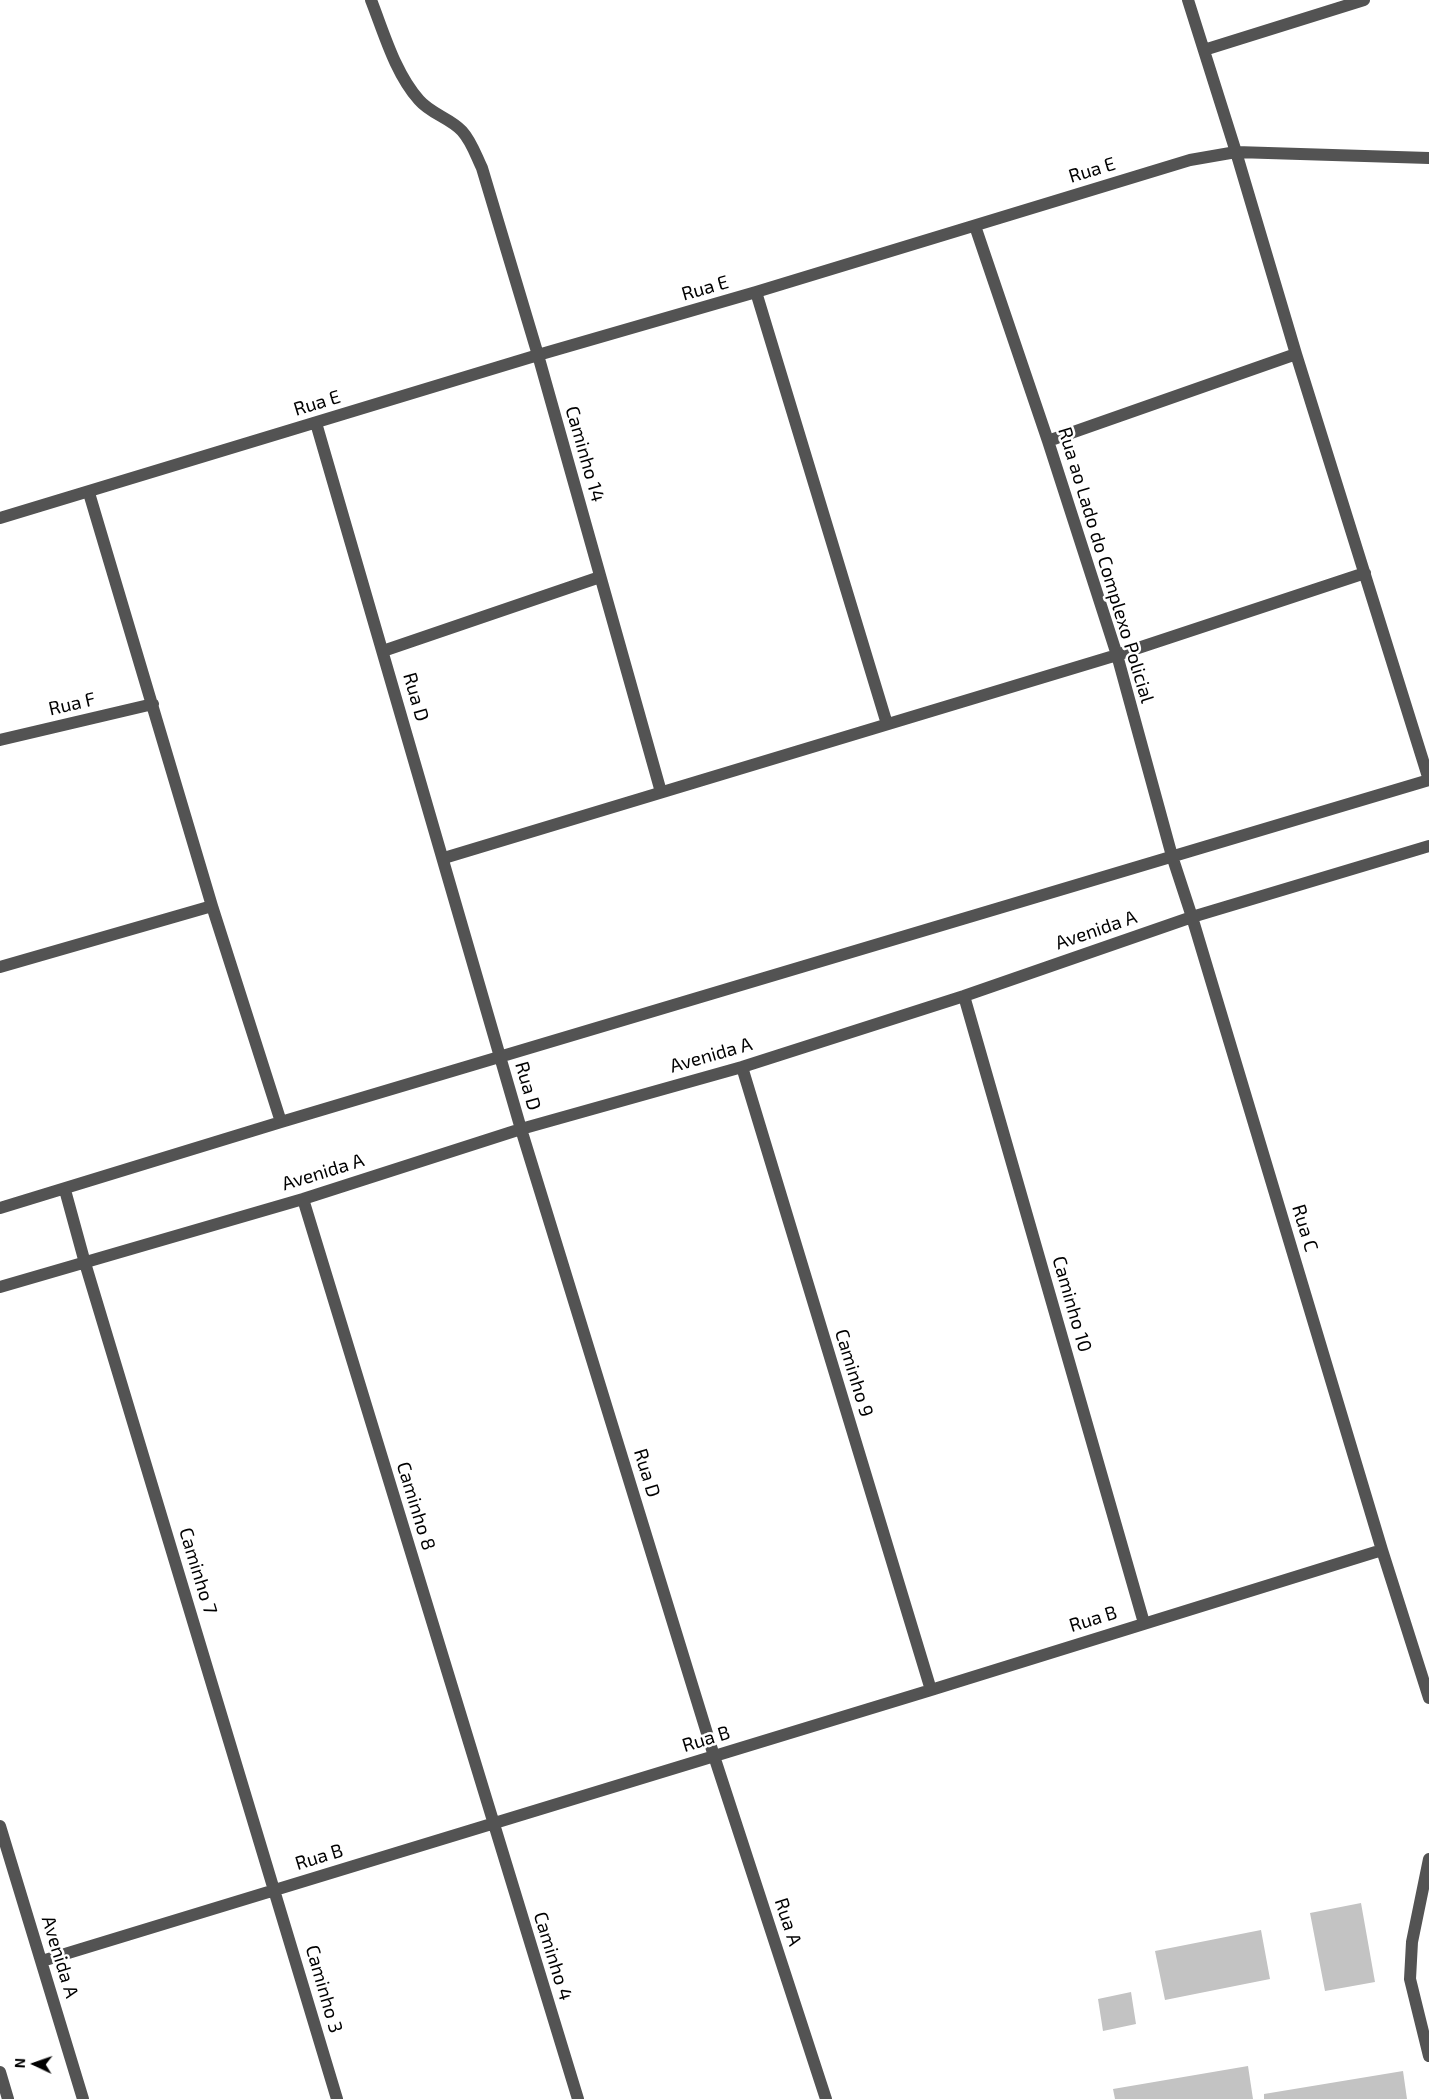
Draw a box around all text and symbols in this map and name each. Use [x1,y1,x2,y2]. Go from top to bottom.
street label: Rua E [1066,152,1118,188]
street label: Rua E [679,270,731,306]
street label: Rua E [291,385,343,421]
street label: Caminho 14 [560,403,610,505]
street label: Rua ao Lado do Complexo Policial [1053,424,1159,706]
street label: Rua D [398,670,434,724]
street label: Rua F [46,688,98,720]
street label: Avenida A [1052,905,1140,955]
street label: Avenida A [667,1032,755,1078]
street label: Rua D [510,1059,546,1113]
street label: Avenida A [279,1149,367,1195]
street label: Rua C [1287,1202,1323,1254]
street label: Caminho 10 [1047,1253,1097,1355]
street label: Caminho 9 [830,1326,878,1420]
street label: Rua D [629,1446,665,1500]
street label: Caminho 8 [392,1459,440,1553]
street label: Caminho 7 [174,1525,222,1617]
street label: Rua B [1066,1601,1120,1637]
street label: Rua B [679,1721,733,1757]
street label: Rua B [292,1839,346,1875]
street label: Rua A [770,1895,806,1949]
street label: Caminho 4 [529,1909,577,2003]
street label: Avenida A [37,1913,83,2001]
street label: Caminho 3 [301,1942,347,2036]
north arrow [10,2039,60,2089]
text: N [11,2058,28,2069]

